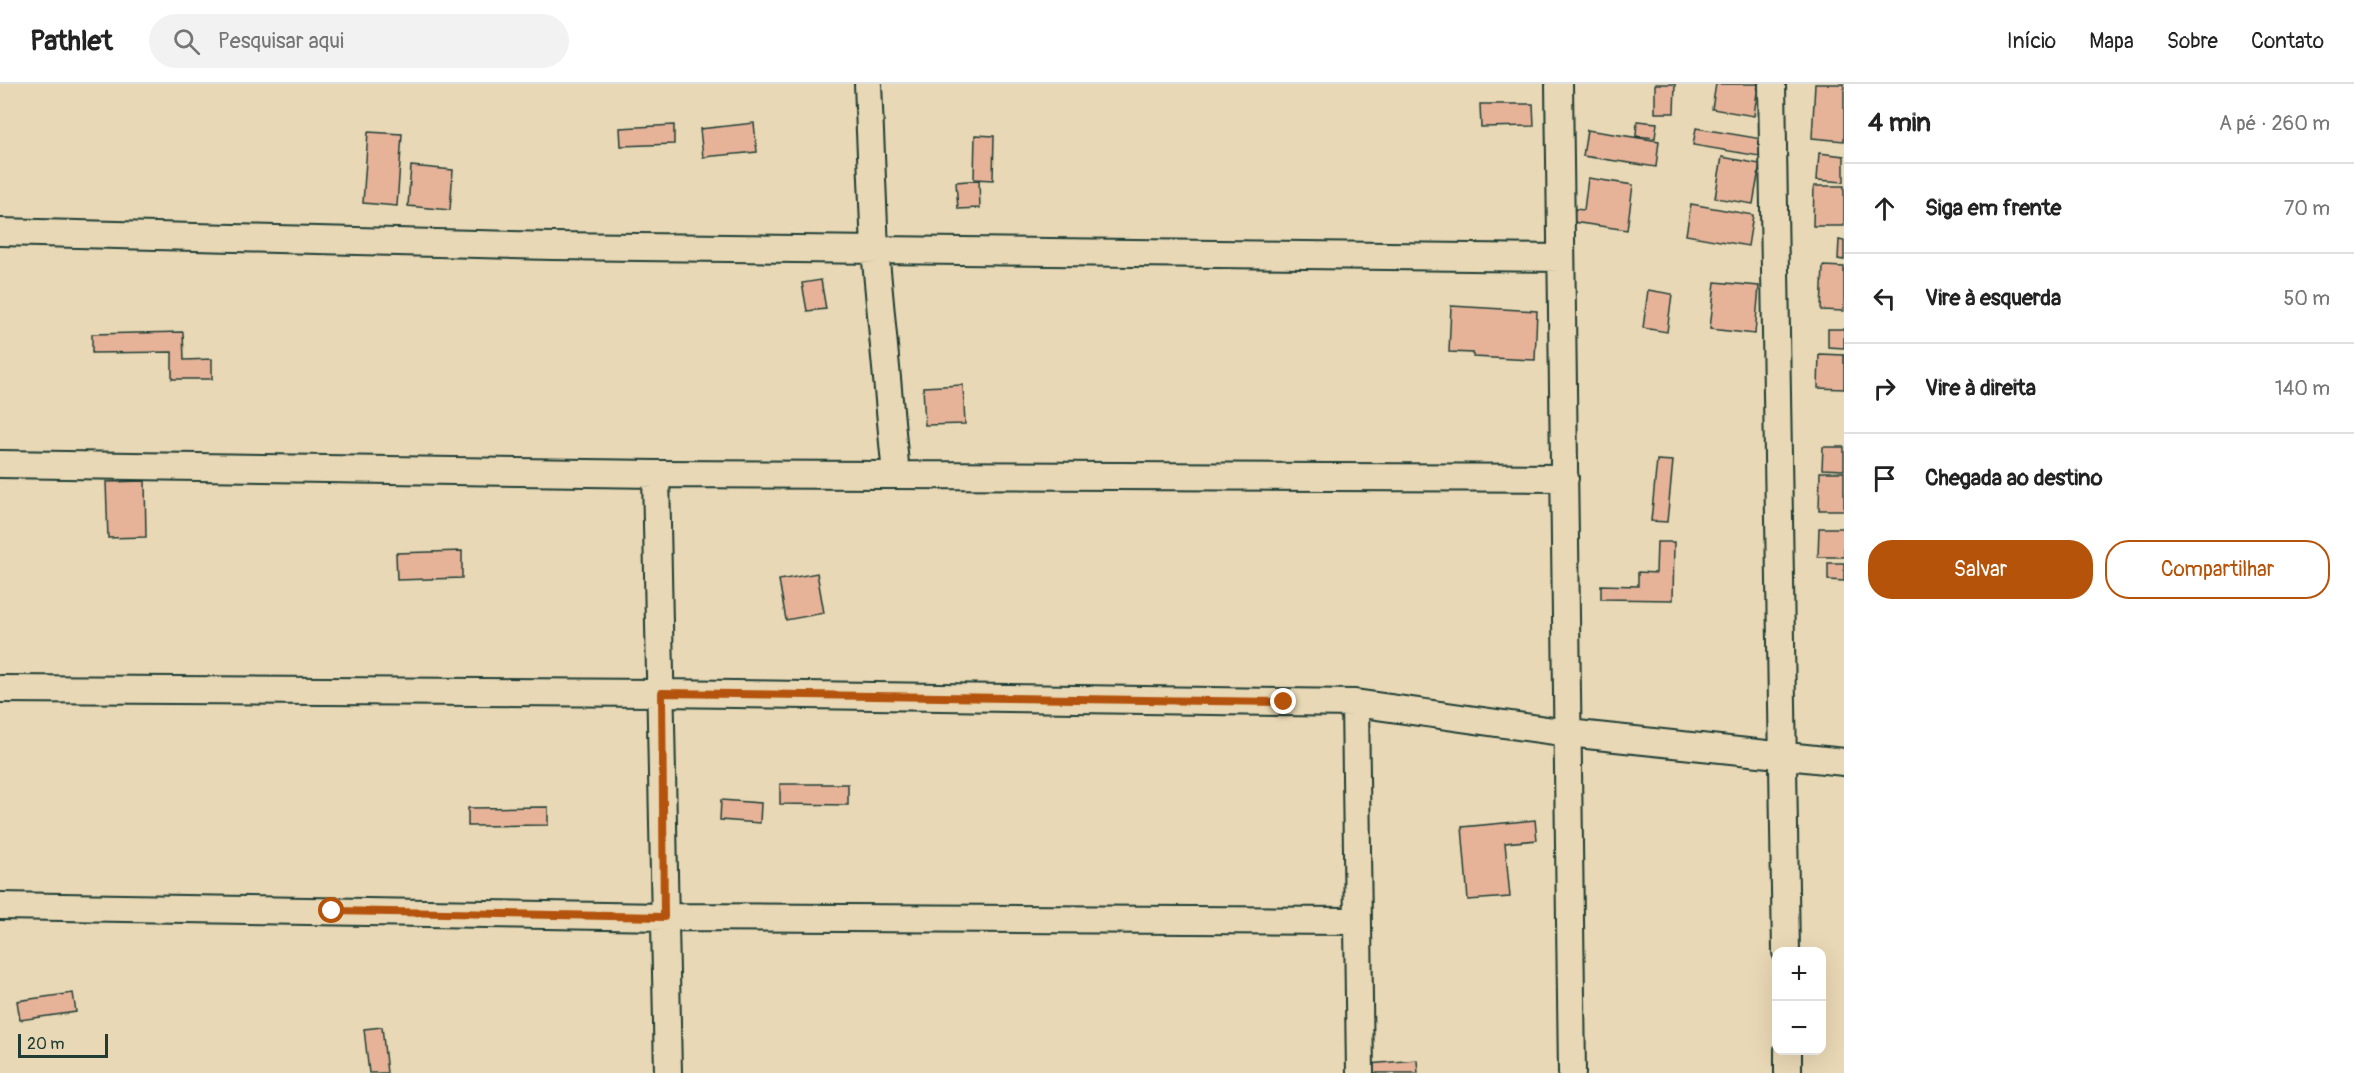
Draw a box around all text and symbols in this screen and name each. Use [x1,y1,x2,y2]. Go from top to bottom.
search box [149,14,569,68]
text: Pathlet [30,24,113,59]
icon: search [170,25,203,58]
text: Pesquisar aqui [218,27,344,55]
text: Início [2007,28,2056,55]
text: Mapa [2089,28,2134,55]
text: Sobre [2167,28,2218,55]
text: Contato [2251,28,2324,55]
text: 4 min [1868,107,1931,139]
text: A pé · 260 m [2219,111,2330,136]
icon: ahead [1868,192,1901,225]
text: Siga em frente [1925,194,2061,222]
text: 70 m [2284,196,2330,221]
icon: left [1868,282,1901,315]
text: Vire à esquerda [1925,284,2061,312]
text: 50 m [2283,286,2330,311]
icon: right [1868,372,1901,405]
text: Vire à direita [1925,374,2036,402]
text: 140 m [2275,376,2330,401]
icon: arrive [1868,462,1901,495]
text: Chegada ao destino [1925,464,2103,492]
button: Salvar [1868,540,2093,599]
button: Compartilhar [2105,540,2330,599]
route end [1270,688,1296,714]
route start [318,897,344,923]
map controls [1772,947,1826,1055]
button: + [1772,947,1826,1001]
button: − [1772,1001,1826,1055]
scale bar [18,1031,108,1058]
text: 20 m [27,1034,65,1054]

